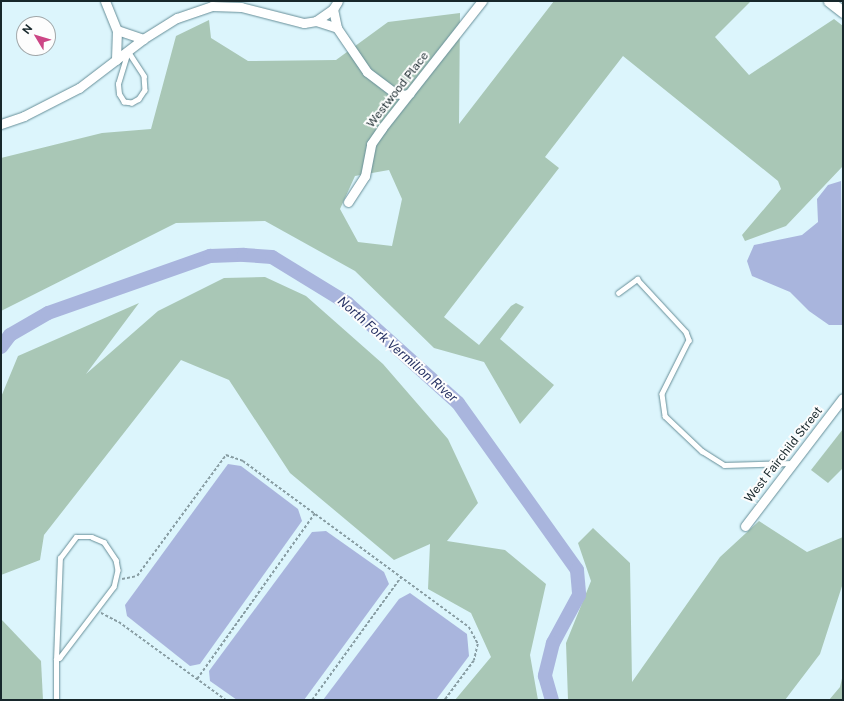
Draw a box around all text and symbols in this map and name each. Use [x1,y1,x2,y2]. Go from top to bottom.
north arrow [16,16,56,56]
text: N [20,22,35,36]
street label: Westwood Place [364,49,432,131]
water label: North Fork Vermilion River [334,294,460,406]
street label: West Fairchild Street [742,404,826,506]

